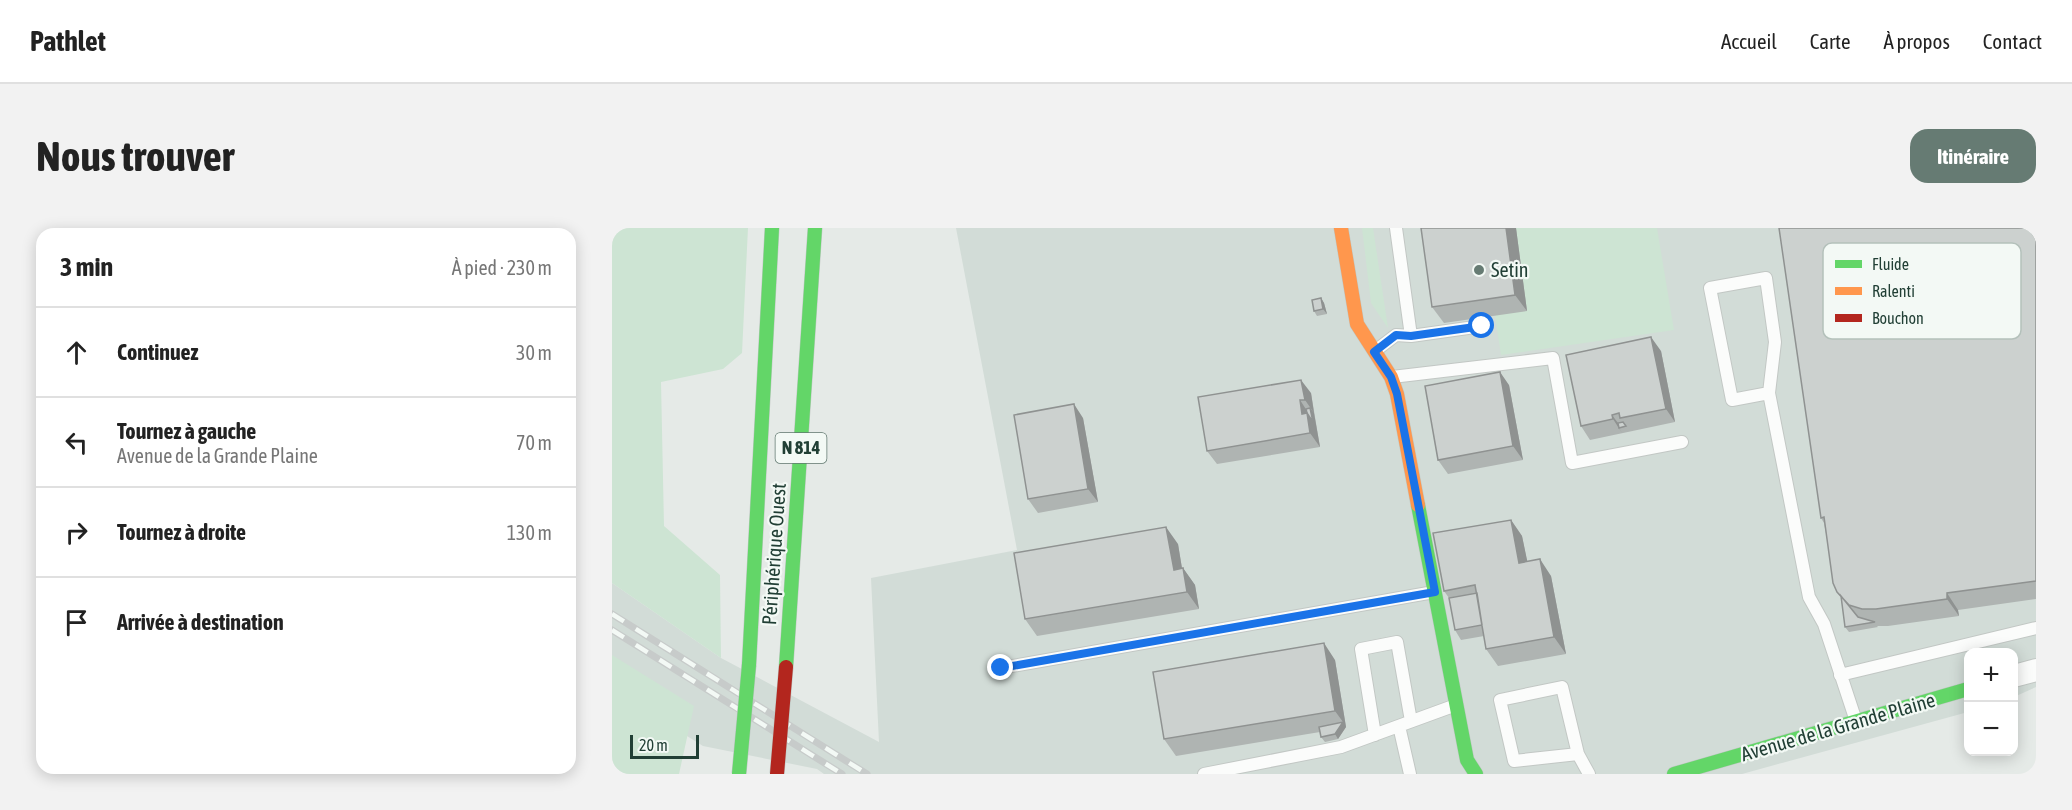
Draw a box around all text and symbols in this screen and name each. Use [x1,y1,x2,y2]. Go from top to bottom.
text: Pathlet [30,25,106,57]
text: Accueil [1721,29,1777,53]
text: Carte [1810,29,1850,53]
text: À propos [1883,29,1950,53]
text: Contact [1983,29,2042,53]
button: Itinéraire [1910,129,2036,183]
text: Nous trouver [36,132,234,180]
legend [1823,243,2021,339]
text: 3 min [60,252,113,282]
text: Fluide [1872,255,1909,273]
text: À pied · 230 m [452,256,552,279]
place label: Setin [1491,258,1529,281]
marker: Setin [1472,263,1486,277]
text: Ralenti [1872,282,1915,300]
text: Bouchon [1872,309,1924,327]
route start [1468,312,1494,338]
icon: ahead [60,336,93,369]
text: Continuez [117,339,199,365]
text: 30 m [516,341,552,364]
text: Tournez à gauche [117,418,256,444]
icon: left [60,426,93,459]
text: 70 m [516,431,552,454]
road number: N 814 [776,433,826,463]
text: Avenue de la Grande Plaine [117,444,318,467]
street label: Périphérique Ouest [757,482,790,626]
icon: right [60,516,93,549]
text: Tournez à droite [117,519,246,545]
text: 130 m [507,521,552,544]
icon: arrive [60,606,93,639]
text: Arrivée à destination [117,609,284,635]
map controls [1964,648,2018,756]
button: + [1964,648,2018,702]
route end [987,654,1013,680]
street label: Avenue de la Grande Plaine [1738,688,1938,765]
button: − [1964,702,2018,756]
scale bar [630,732,699,760]
text: 20 m [639,736,668,754]

